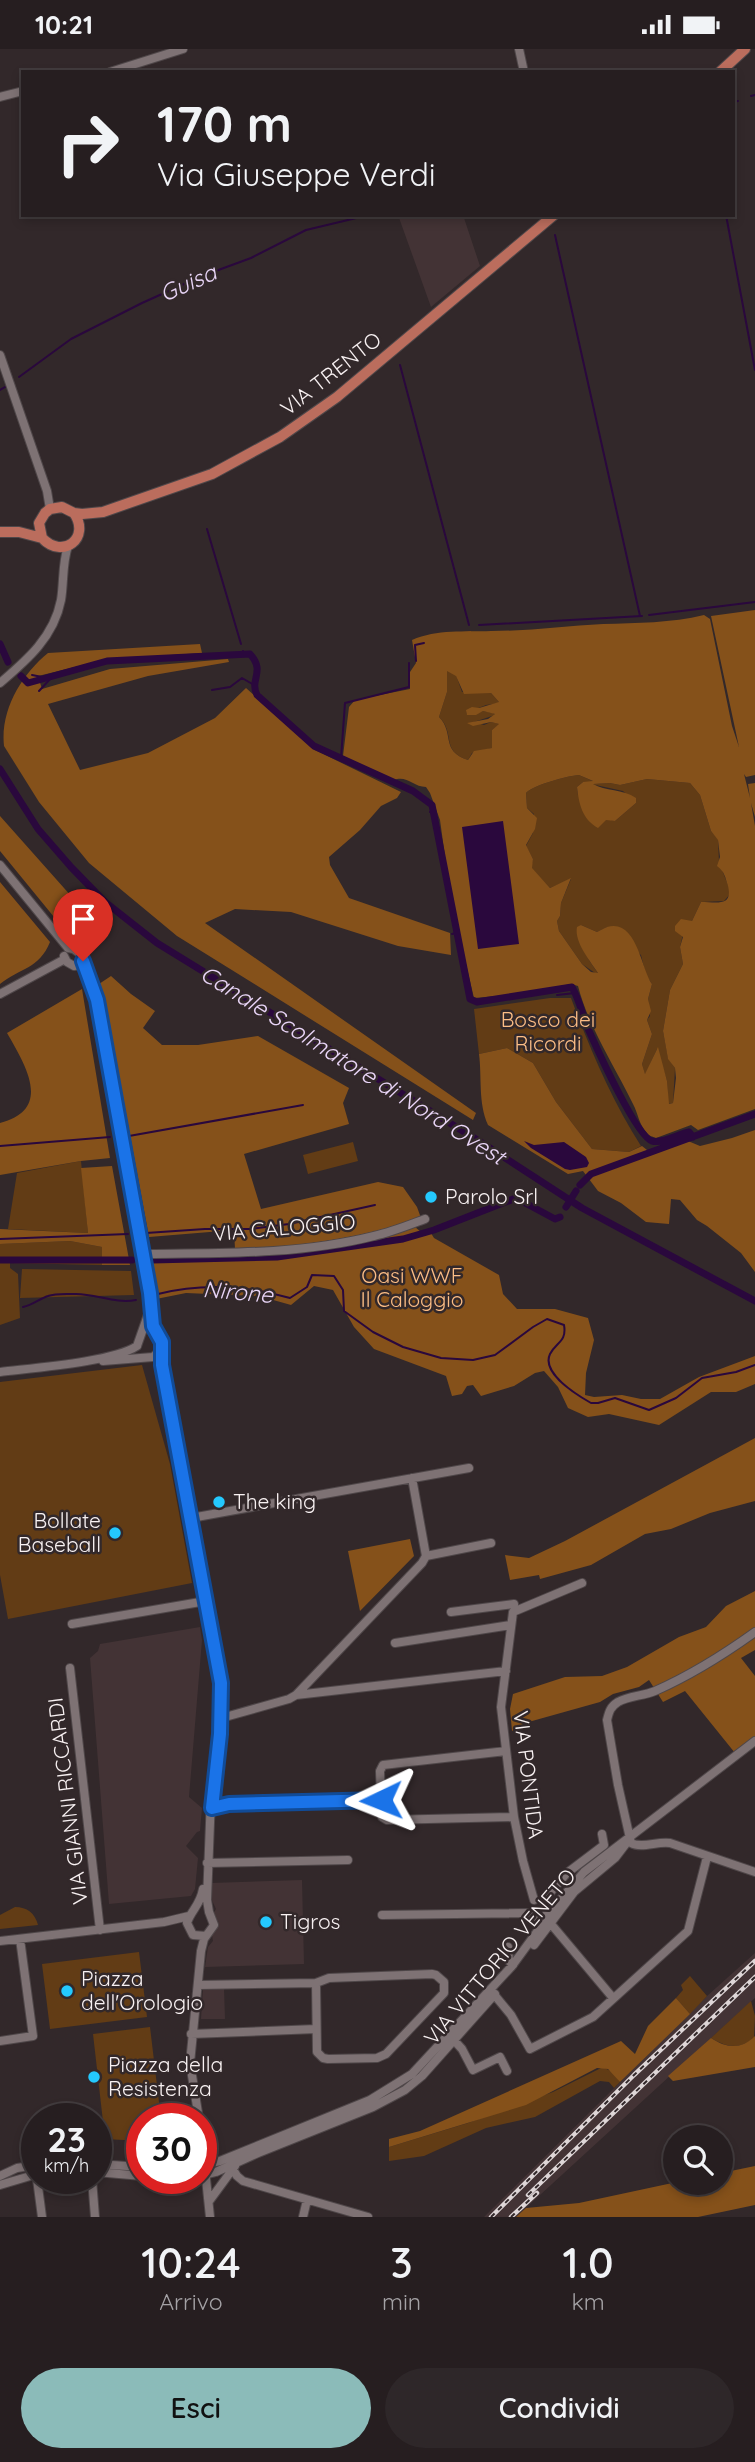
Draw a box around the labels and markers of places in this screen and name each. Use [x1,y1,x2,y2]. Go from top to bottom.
pin [53,889,113,961]
place label: Parolo Srl [445,1183,538,1209]
marker: Parolo Srl [423,1189,439,1205]
place label: The king [233,1488,316,1514]
marker: The king [211,1494,227,1510]
place label: Bollate Baseball [18,1507,101,1557]
marker: Bollate Baseball [107,1525,123,1541]
place label: Tigros [280,1908,340,1934]
marker: Tigros [258,1914,274,1930]
place label: Piazza dell'Orologio [81,1965,203,2015]
marker: Piazza dell'Orologio [59,1983,75,1999]
place label: Piazza della Resistenza [108,2051,223,2101]
marker: Piazza della Resistenza [86,2069,102,2085]

